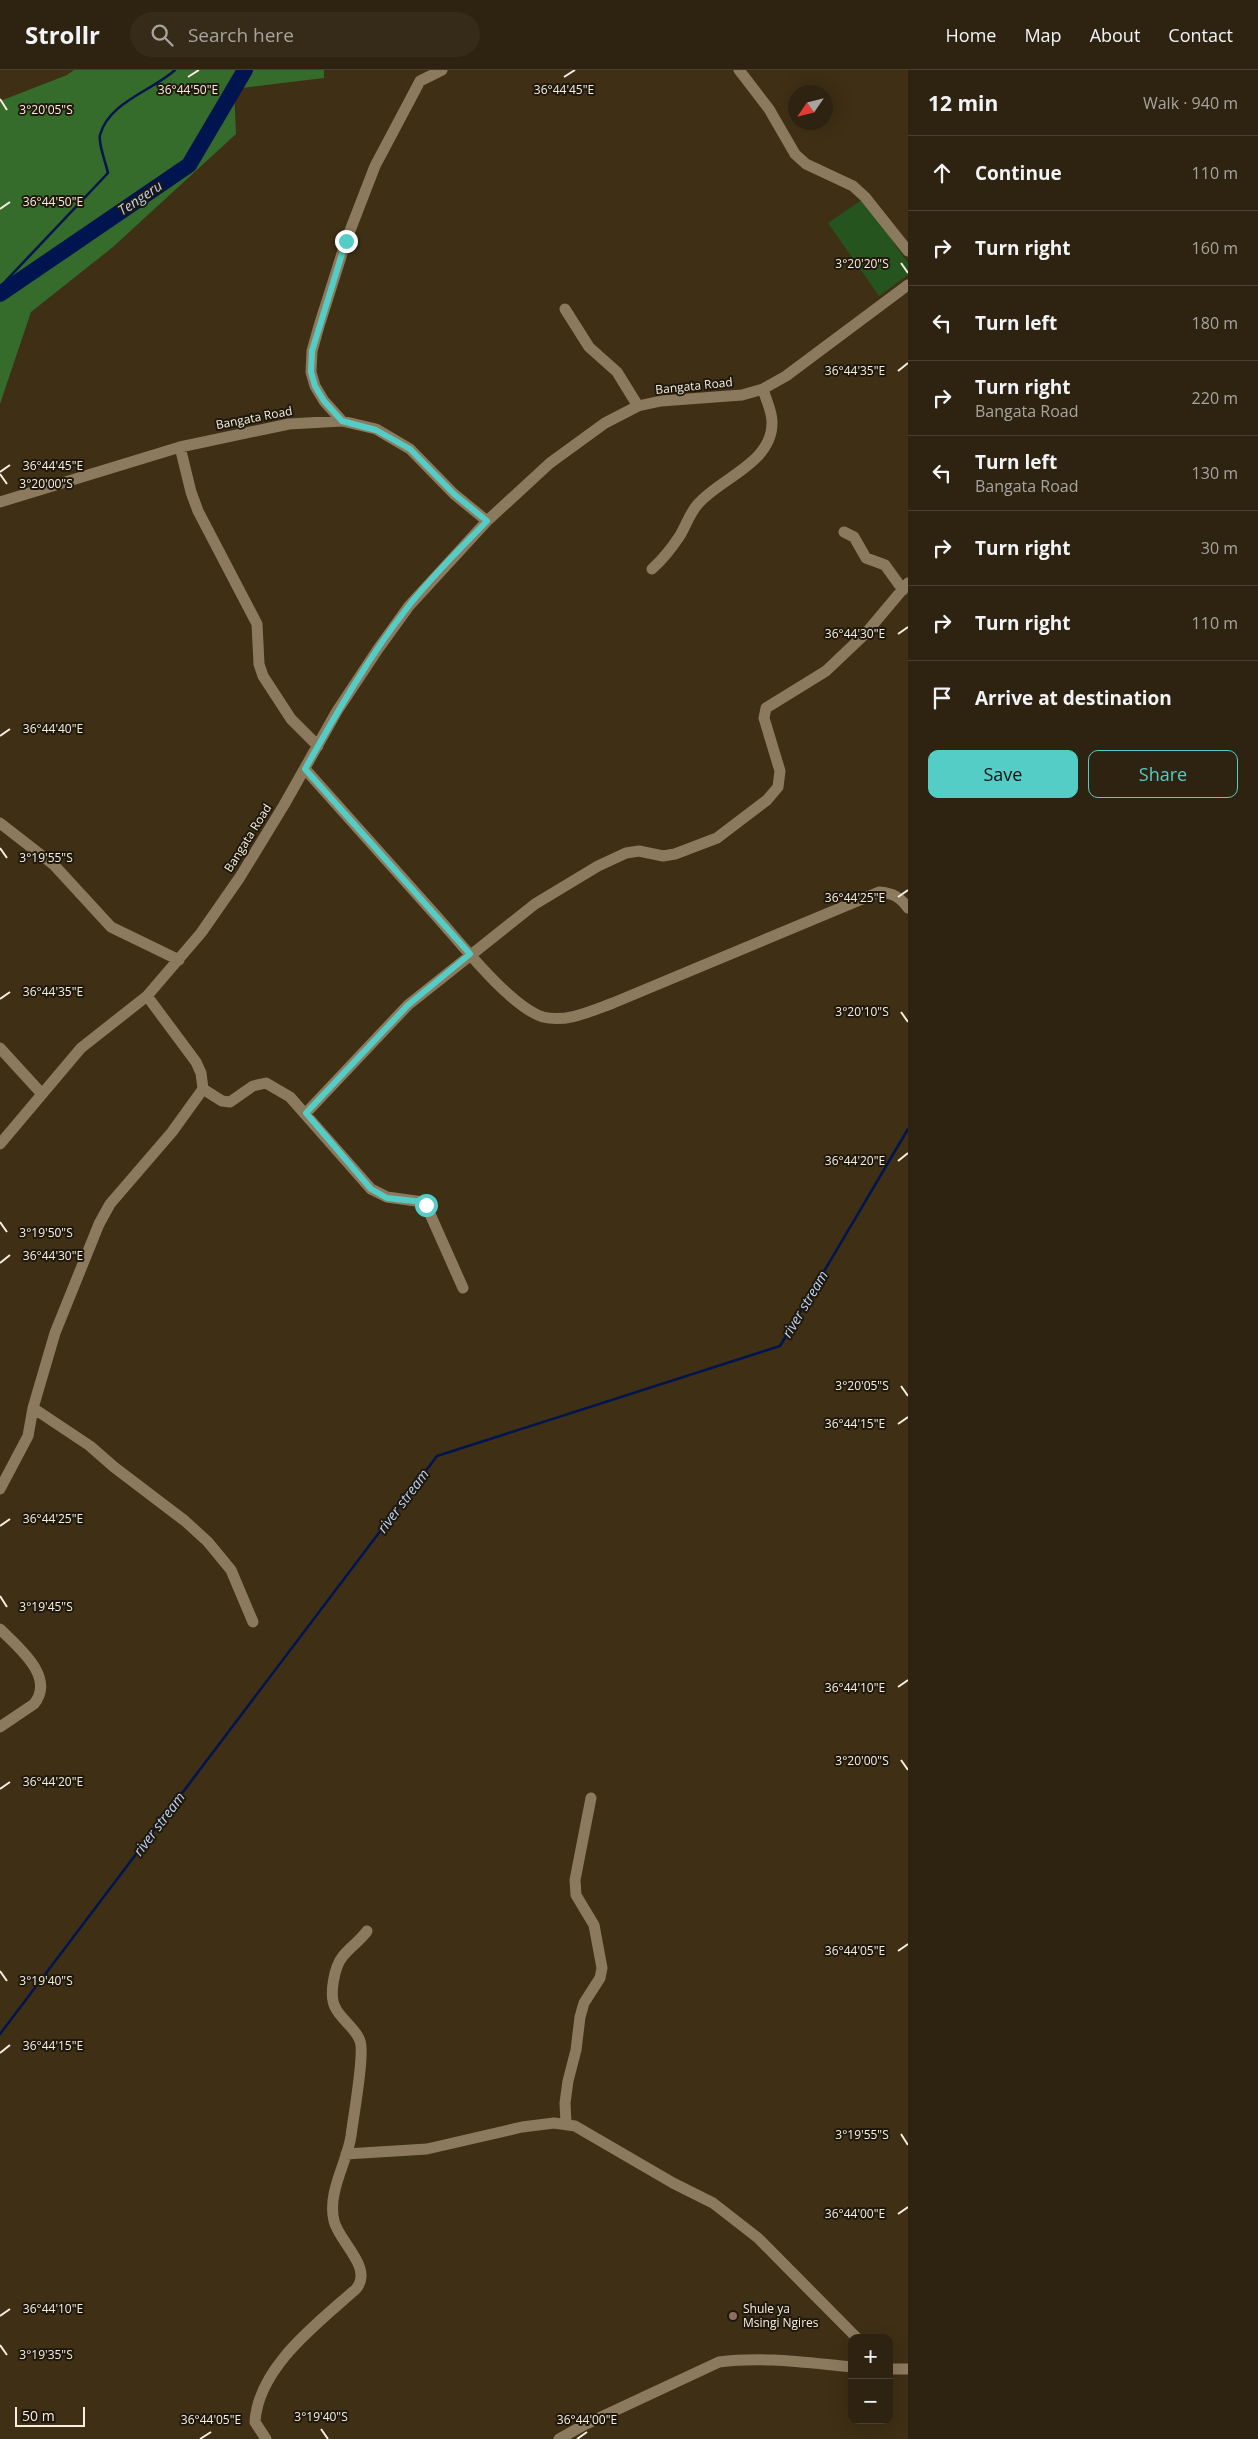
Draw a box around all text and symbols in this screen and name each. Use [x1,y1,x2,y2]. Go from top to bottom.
search box [130,12,480,57]
text: Strollr [25,18,100,51]
icon: search [148,21,176,49]
text: Search here [188,22,294,48]
text: Home [946,23,996,47]
text: Map [1024,23,1062,47]
text: About [1090,23,1140,47]
text: Contact [1168,23,1233,47]
text: 36°44'50"E [158,81,218,98]
text: 36°44'45"E [534,81,594,98]
north arrow [788,85,833,130]
text: 12 min [928,89,998,117]
text: Walk · 940 m [1143,92,1238,114]
text: 3°20'05"S [19,101,73,118]
icon: ahead [928,159,956,187]
text: Continue [975,160,1062,186]
text: 110 m [1192,162,1238,184]
water label: Tengeru [114,176,166,219]
text: 36°44'50"E [23,193,83,210]
route end [335,230,358,253]
icon: right [928,234,956,262]
text: Turn right [975,235,1070,261]
text: 160 m [1192,237,1238,259]
text: 3°20'20"S [835,255,889,272]
icon: left [928,309,956,337]
text: Turn left [975,310,1057,336]
text: 180 m [1192,312,1238,334]
text: 36°44'35"E [825,362,885,379]
street label: Bangata Road [654,373,733,398]
text: Turn right [975,374,1070,400]
icon: right [928,384,956,412]
text: 220 m [1192,387,1238,409]
text: Bangata Road [975,400,1079,422]
street label: Bangata Road [214,402,294,433]
text: Turn left [975,449,1057,475]
text: 36°44'45"E [23,457,83,474]
icon: left [928,459,956,487]
text: 130 m [1192,462,1238,484]
text: 3°20'00"S [19,475,73,492]
text: Bangata Road [975,475,1079,497]
icon: right [928,534,956,562]
text: Turn right [975,535,1070,561]
text: 30 m [1201,537,1238,559]
icon: right [928,609,956,637]
text: Turn right [975,610,1070,636]
text: 110 m [1192,612,1238,634]
text: 36°44'30"E [825,625,885,642]
icon: arrive [928,684,956,712]
text: Arrive at destination [975,685,1172,711]
text: 36°44'40"E [23,720,83,737]
button: Save [928,750,1078,798]
button: Share [1088,750,1238,798]
street label: Bangata Road [220,800,275,875]
text: 3°19'55"S [19,849,73,866]
text: 36°44'25"E [825,889,885,906]
text: 36°44'35"E [23,983,83,1000]
text: 3°20'10"S [835,1003,889,1020]
text: 36°44'20"E [825,1152,885,1169]
route start [415,1194,438,1217]
text: 3°19'50"S [19,1224,73,1241]
text: 36°44'30"E [23,1247,83,1264]
water label: river stream [777,1267,832,1341]
text: 3°20'05"S [835,1377,889,1394]
text: 36°44'15"E [825,1415,885,1432]
water label: river stream [372,1465,433,1536]
text: 36°44'25"E [23,1510,83,1527]
text: 3°19'45"S [19,1598,73,1615]
text: 36°44'10"E [825,1679,885,1696]
text: 3°20'00"S [835,1752,889,1769]
text: 36°44'20"E [23,1773,83,1790]
water label: river stream [128,1788,189,1859]
text: 36°44'05"E [825,1942,885,1959]
text: 3°19'40"S [19,1972,73,1989]
text: 36°44'15"E [23,2037,83,2054]
text: 3°19'55"S [835,2126,889,2143]
text: 36°44'00"E [825,2205,885,2222]
text: 36°44'10"E [23,2300,83,2317]
place label: Shule ya Msingi Ngires [743,2300,819,2331]
marker: Shule ya Msingi Ngires [727,2310,739,2322]
map controls [848,2334,893,2424]
button: + [848,2334,893,2379]
text: 3°19'35"S [19,2346,73,2363]
button: − [848,2379,893,2424]
scale bar [15,2404,85,2427]
text: 50 m [22,2406,55,2425]
text: 3°19'40"S [294,2408,348,2425]
text: 36°44'05"E [181,2411,241,2428]
text: 36°44'00"E [557,2411,617,2428]

